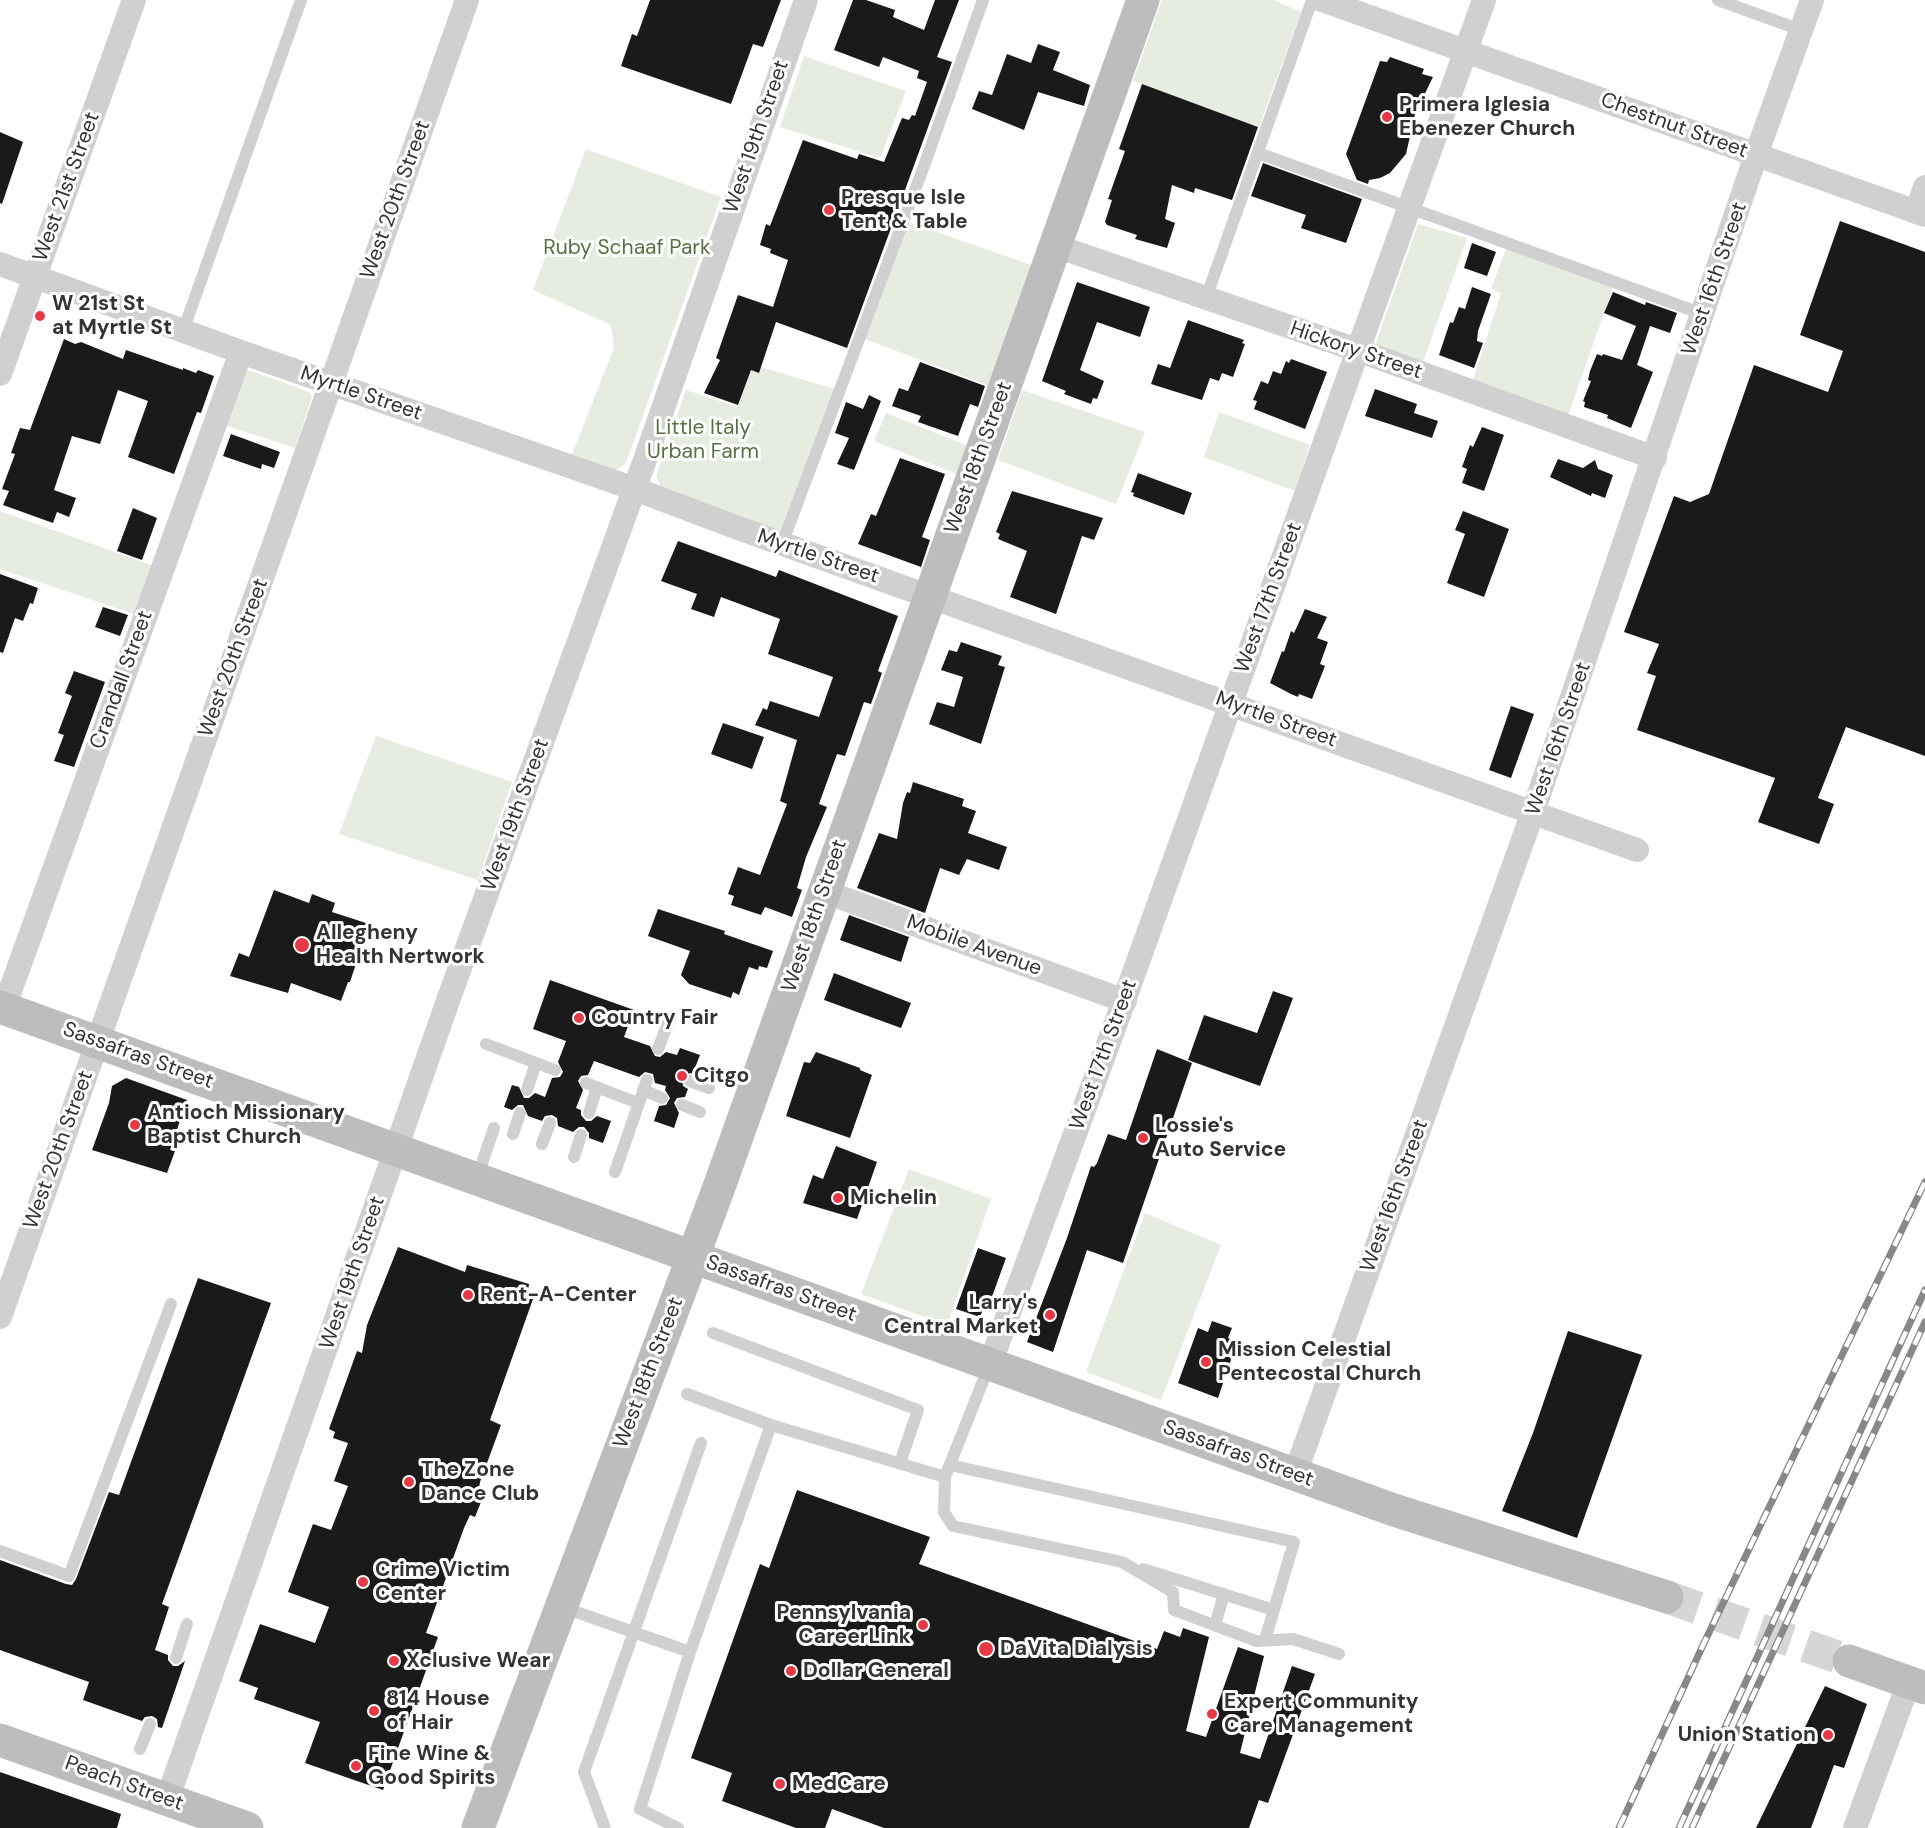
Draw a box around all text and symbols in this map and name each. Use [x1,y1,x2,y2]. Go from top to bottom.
street label: West 19th Street [719,57,795,217]
street label: Chestnut Street [1597,88,1751,164]
place label: Primera Iglesia Ebenezer Church [1399,92,1575,142]
street label: West 21st Street [28,109,106,265]
marker: Primera Iglesia Ebenezer Church [1380,110,1394,124]
street label: West 20th Street [356,117,436,283]
place label: Presque Isle Tent & Table [841,185,968,235]
street label: West 16th Street [1677,199,1753,359]
marker: Presque Isle Tent & Table [822,203,836,217]
park label: Ruby Schaaf Park [543,235,711,261]
place label: W 21st St at Myrtle St [52,291,172,341]
marker: W 21st St at Myrtle St [33,309,47,323]
street label: Hickory Street [1287,317,1425,385]
street label: Myrtle Street [297,361,425,427]
street label: West 18th Street [940,379,1018,537]
park label: Little Italy Urban Farm [647,415,759,465]
street label: West 17th Street [1230,519,1308,677]
street label: Myrtle Street [754,524,882,590]
street label: West 20th Street [194,575,274,741]
street label: Crandall Street [85,607,159,753]
street label: West 16th Street [1521,659,1597,819]
street label: Myrtle Street [1212,686,1340,754]
street label: West 19th Street [477,735,555,895]
street label: West 18th Street [777,836,853,996]
street label: Mobile Avenue [903,910,1045,982]
place label: Allegheny Health Nertwork [316,920,485,970]
marker: Allegheny Health Nertwork [293,936,311,954]
street label: West 17th Street [1065,976,1143,1134]
place label: Country Fair [591,1005,718,1031]
marker: Country Fair [572,1011,586,1025]
street label: Sassafras Street [59,1017,217,1095]
place label: Citgo [694,1063,749,1089]
street label: West 20th Street [19,1067,99,1233]
marker: Citgo [675,1069,689,1083]
place label: Antioch Missionary Baptist Church [147,1100,345,1150]
place label: Lossie's Auto Service [1155,1113,1286,1163]
street label: West 16th Street [1356,1116,1434,1276]
marker: Antioch Missionary Baptist Church [128,1118,142,1132]
marker: Lossie's Auto Service [1136,1131,1150,1145]
place label: Michelin [850,1185,937,1211]
marker: Michelin [831,1191,845,1205]
street label: West 19th Street [315,1193,391,1353]
street label: Sassafras Street [702,1250,860,1328]
place label: Rent-A-Center [480,1282,636,1308]
marker: Rent-A-Center [461,1288,475,1302]
place label: Larry's Central Market [884,1290,1038,1340]
street label: West 18th Street [609,1294,689,1452]
marker: Larry's Central Market [1043,1308,1057,1322]
place label: Mission Celestial Pentecostal Church [1218,1337,1421,1387]
marker: Mission Celestial Pentecostal Church [1199,1355,1213,1369]
street label: Sassafras Street [1159,1415,1317,1493]
place label: The Zone Dance Club [421,1457,539,1507]
marker: The Zone Dance Club [402,1475,416,1489]
place label: Crime Victim Center [375,1557,510,1607]
marker: Crime Victim Center [356,1575,370,1589]
place label: Pennsylvania CareerLink [777,1600,911,1650]
marker: Pennsylvania CareerLink [916,1618,930,1632]
place label: DaVita Dialysis [1000,1636,1153,1662]
marker: DaVita Dialysis [977,1640,995,1658]
place label: Xclusive Wear [406,1648,550,1674]
marker: Xclusive Wear [387,1654,401,1668]
place label: Dollar General [803,1658,949,1684]
marker: Dollar General [784,1664,798,1678]
place label: 814 House of Hair [386,1686,490,1736]
place label: Expert Community Care Management [1224,1689,1419,1739]
marker: 814 House of Hair [367,1704,381,1718]
marker: Expert Community Care Management [1205,1707,1219,1721]
place label: Union Station [1678,1722,1816,1748]
marker: Union Station [1821,1728,1835,1742]
place label: Fine Wine & Good Spirits [368,1741,495,1791]
street label: Peach Street [61,1751,187,1817]
marker: Fine Wine & Good Spirits [349,1759,363,1773]
place label: MedCare [792,1771,886,1797]
marker: MedCare [773,1777,787,1791]

